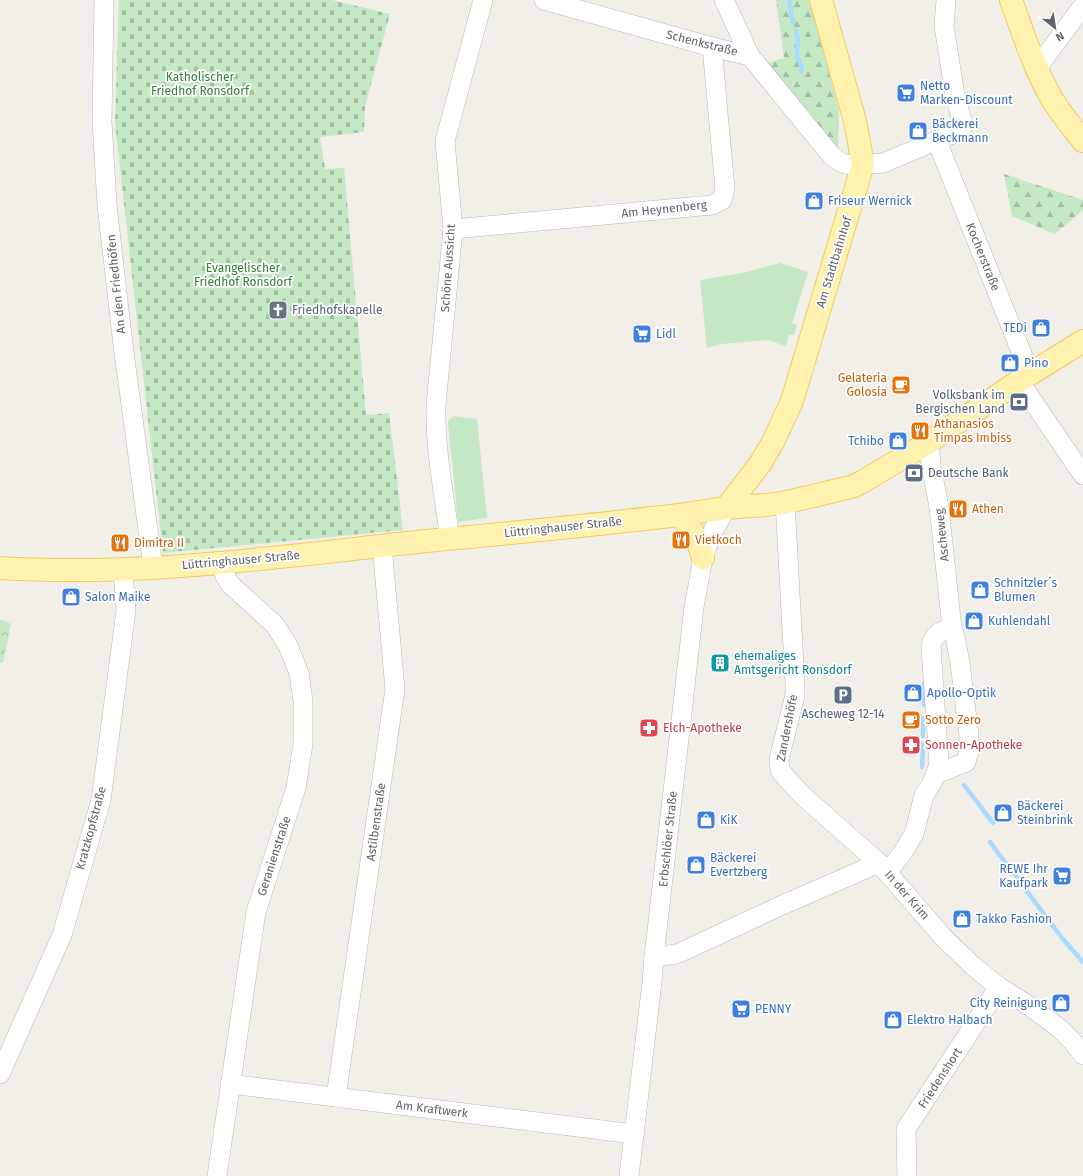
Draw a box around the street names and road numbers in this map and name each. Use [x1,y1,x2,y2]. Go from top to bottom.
street label: Schenkstraße [665,27,739,59]
street label: Am Heynenberg [621,197,708,220]
street label: Am Stadtbahnhof [813,214,855,309]
street label: Kocherstraße [963,221,1003,293]
street label: Schöne Aussicht [438,223,458,313]
street label: An den Friedhöfen [104,234,128,334]
street label: Ascheweg [932,507,952,562]
street label: Lüttringhauser Straße [503,514,623,540]
street label: Lüttringhauser Straße [181,548,301,572]
street label: Zandershöfe [774,693,800,763]
street label: Astilbenstraße [364,782,388,862]
street label: Kratzkopfstraße [73,785,109,871]
street label: Erbschlöer Straße [656,790,680,888]
street label: Geranienstraße [254,814,294,898]
street label: In der Krim [882,868,932,922]
street label: Friedenshort [915,1045,965,1111]
street label: Am Kraftwerk [395,1098,470,1120]

